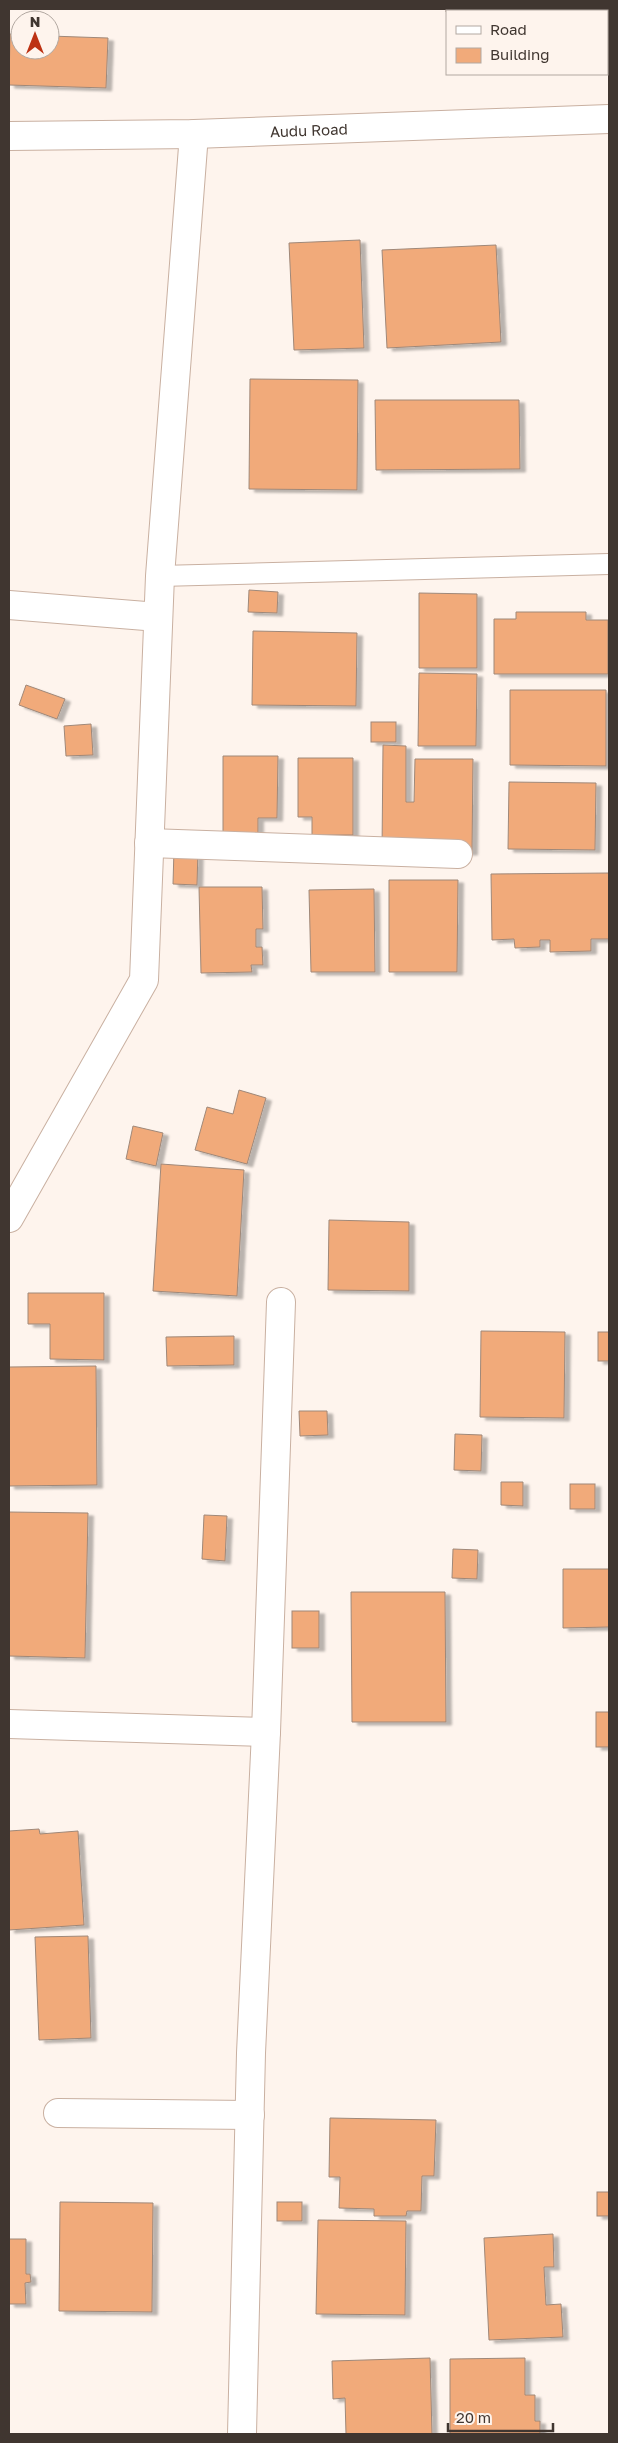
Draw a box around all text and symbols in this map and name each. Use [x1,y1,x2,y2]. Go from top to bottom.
north arrow [10,10,60,60]
legend [446,10,608,75]
text: N [30,13,40,30]
text: Road [490,20,527,38]
text: Building [490,45,550,63]
street label: Audu Road [270,119,348,140]
scale bar [448,2400,553,2432]
text: 20 m [456,2408,491,2426]

